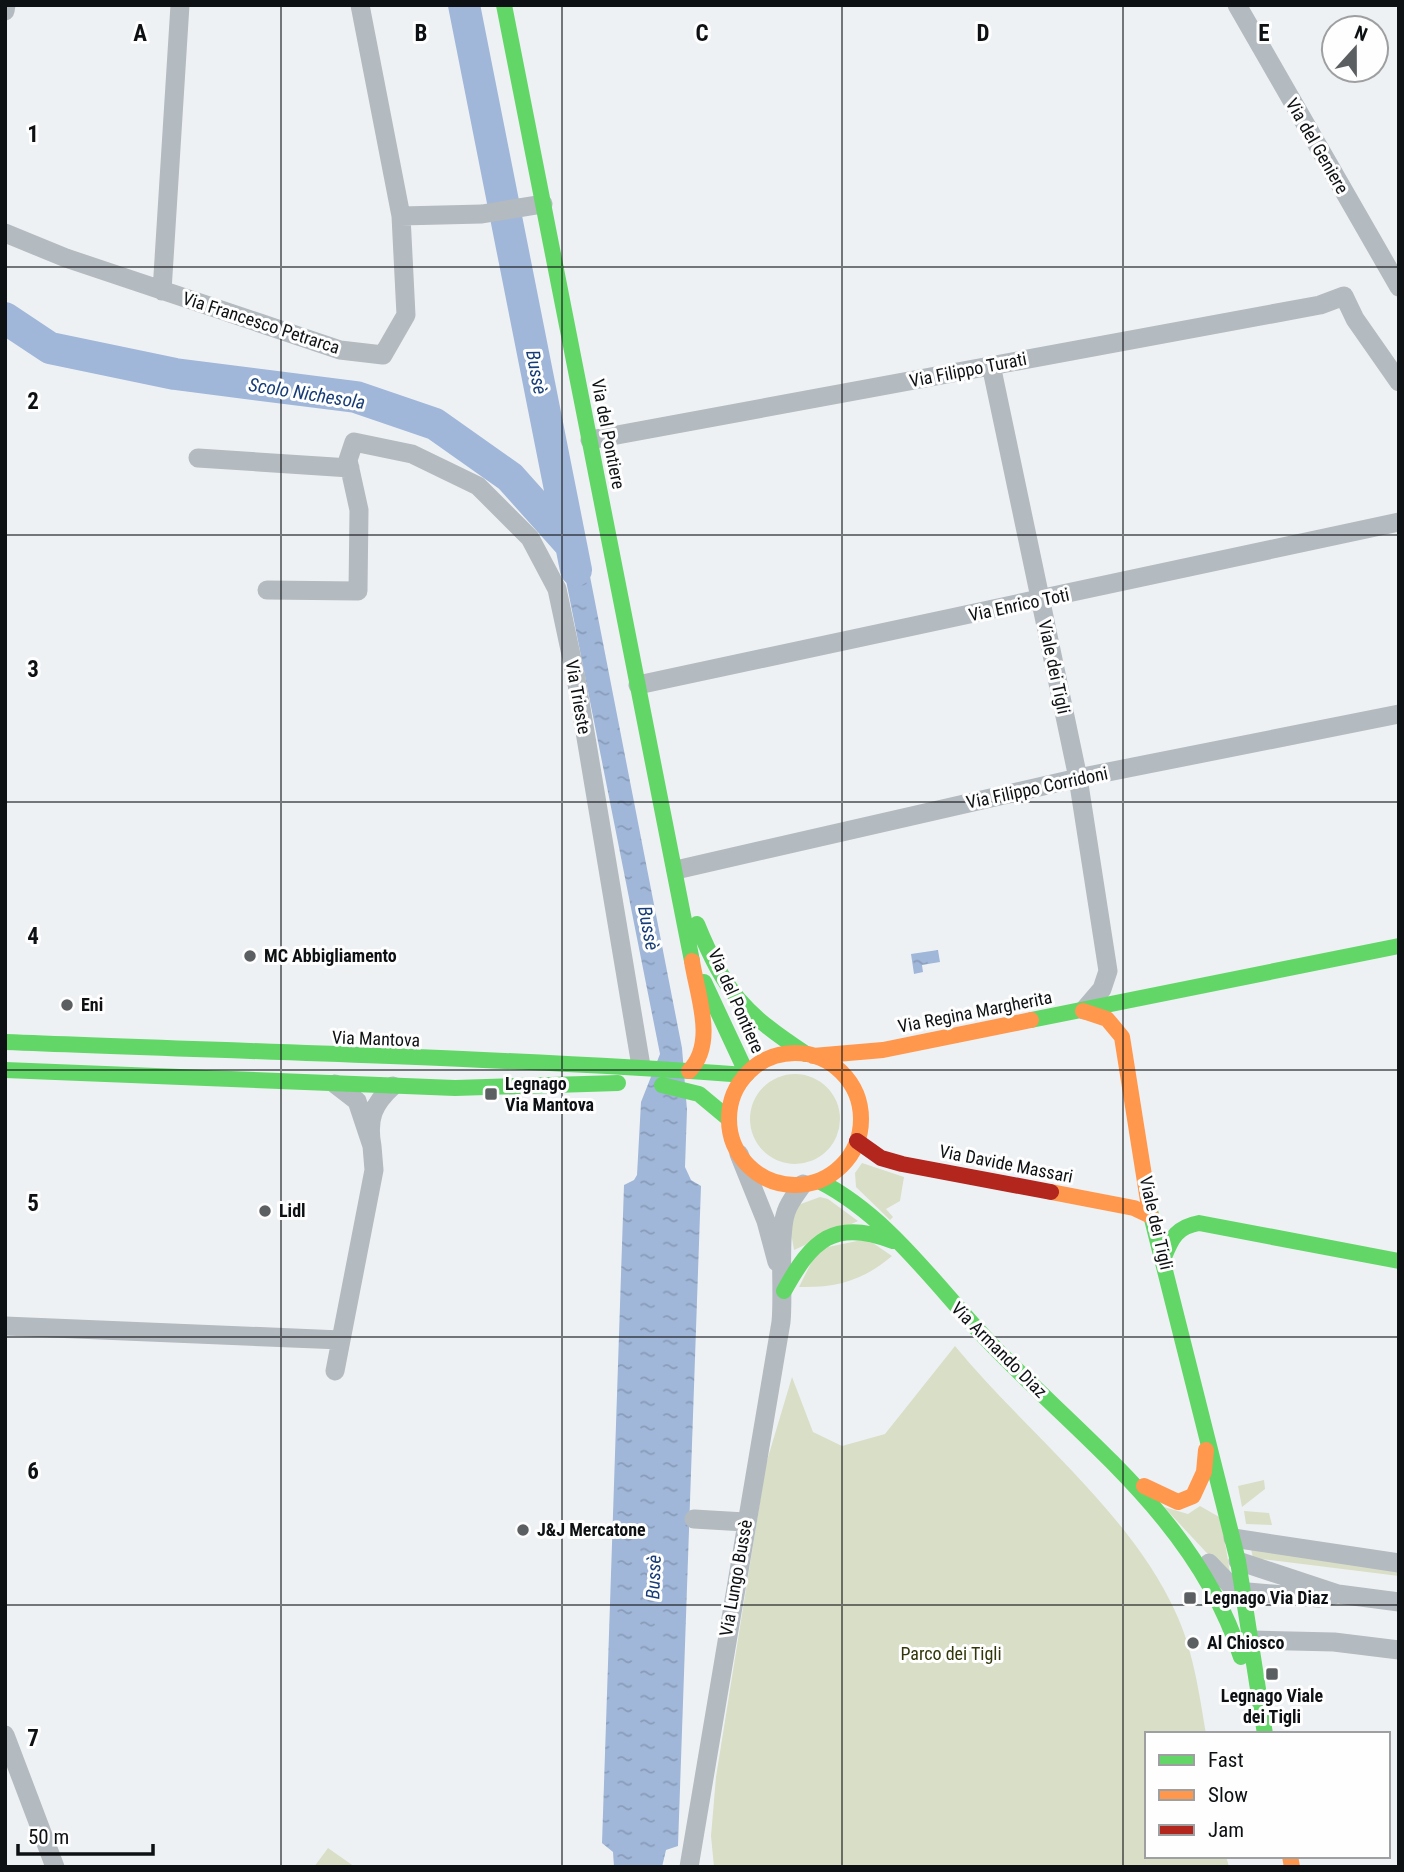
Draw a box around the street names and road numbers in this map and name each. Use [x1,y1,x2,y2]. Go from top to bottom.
street label: Via del Geniere [1282,94,1353,197]
street label: Via Francesco Petrarca [180,287,342,358]
street label: Via Filippo Turati [907,348,1028,391]
street label: Via del Pontiere [588,377,629,491]
street label: Via Enrico Toti [967,584,1071,625]
street label: Viale dei Tigli [1034,618,1075,716]
street label: Via Trieste [562,658,595,736]
street label: Via Filippo Corridoni [964,762,1110,813]
street label: Via del Pontiere [704,945,769,1056]
street label: Via Regina Margherita [896,986,1054,1037]
street label: Via Mantova [332,1026,420,1051]
street label: Via Davide Massari [937,1140,1075,1187]
street label: Viale dei Tigli [1136,1174,1177,1272]
street label: Via Armando Diaz [947,1297,1052,1402]
street label: Via Lungo Bussè [715,1518,756,1638]

